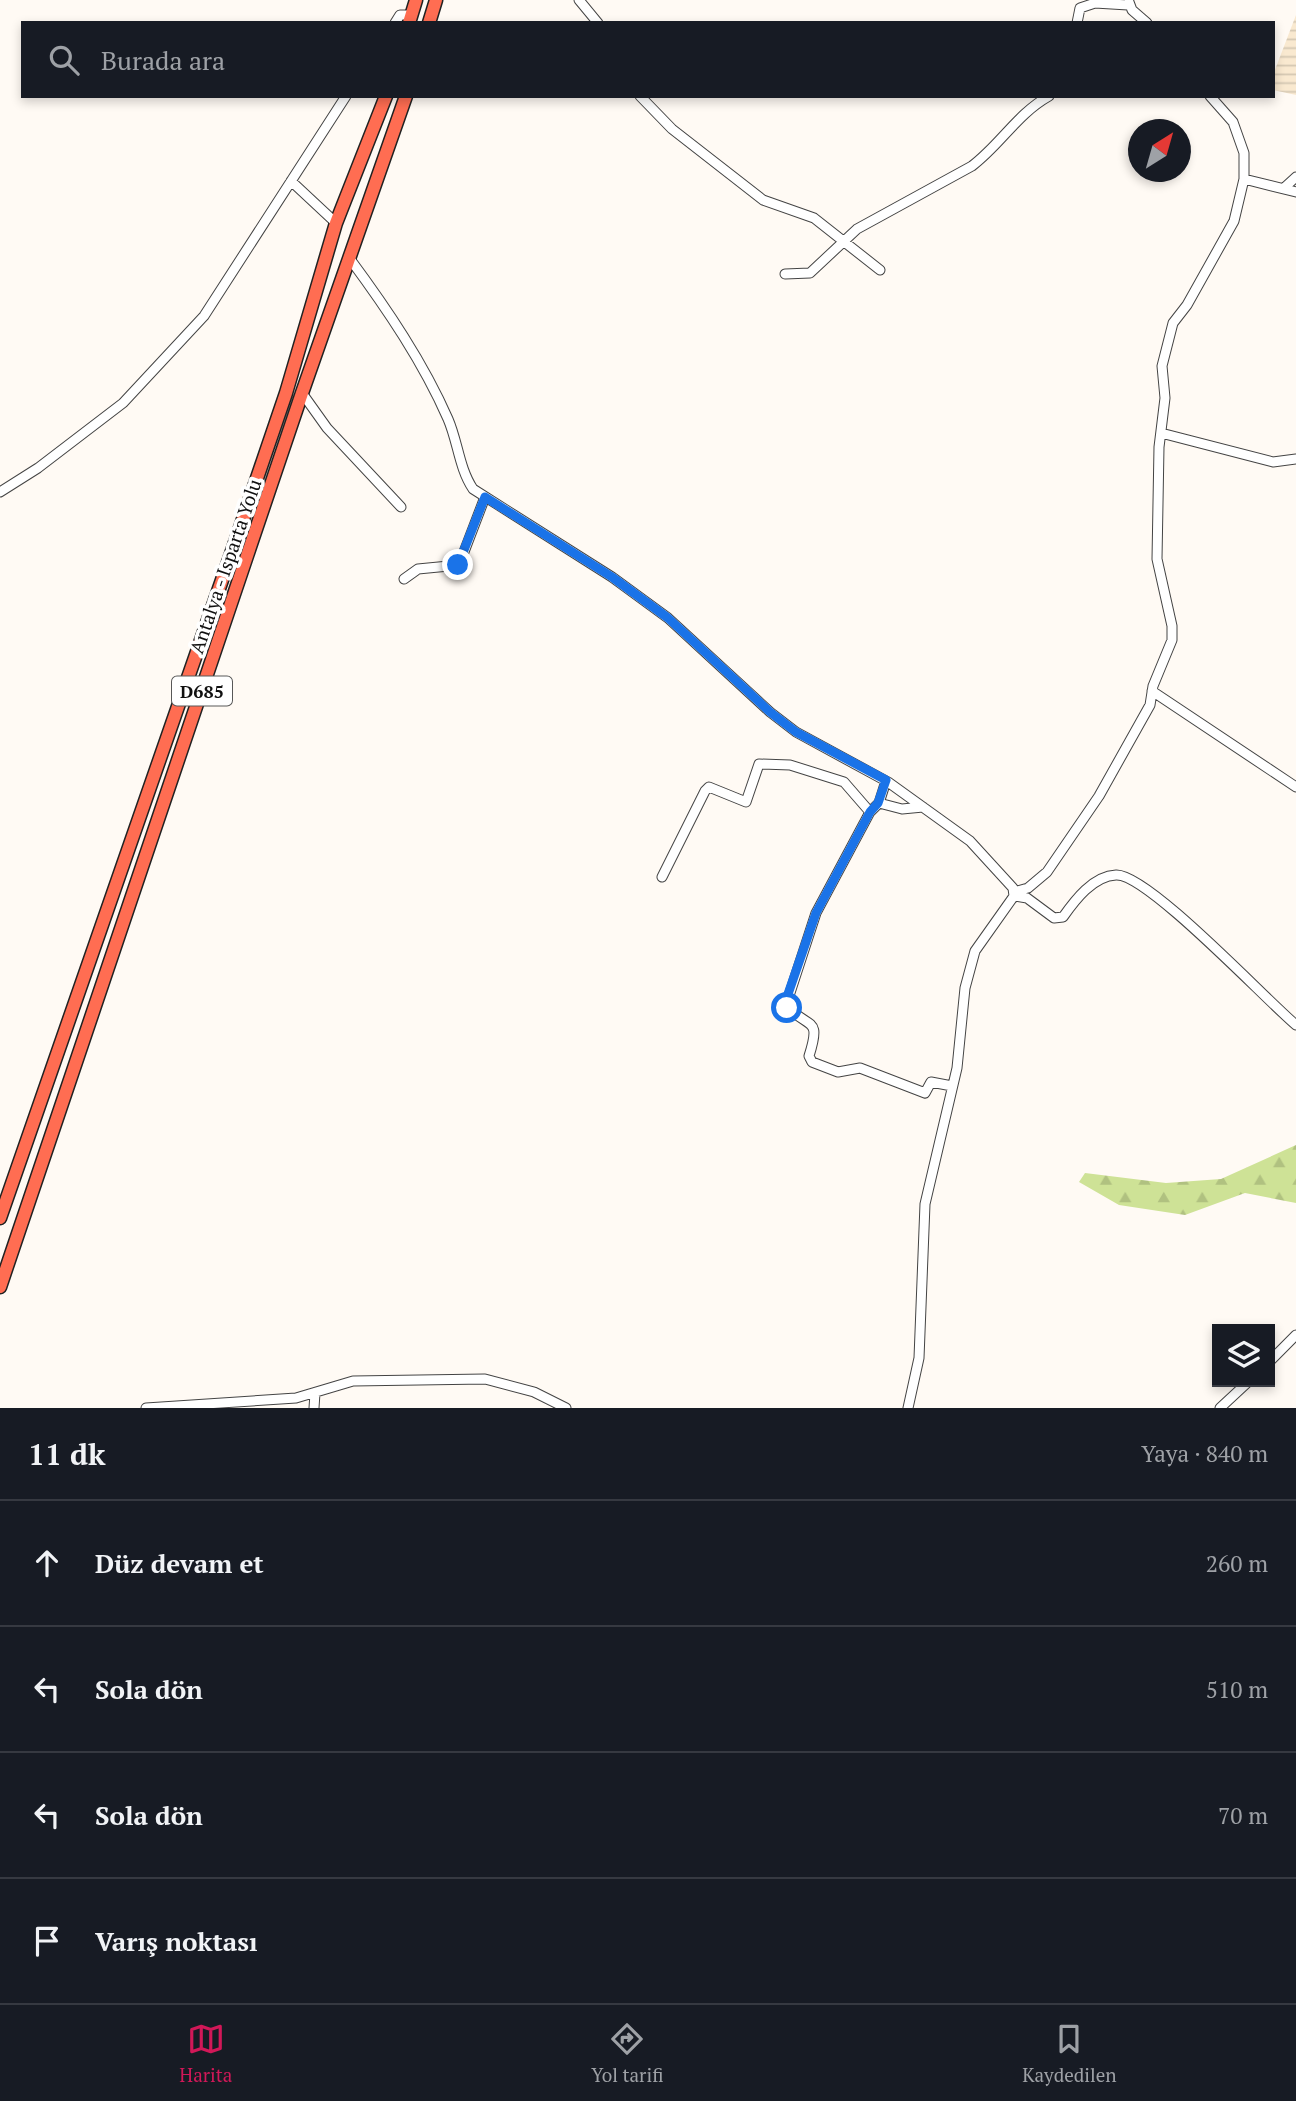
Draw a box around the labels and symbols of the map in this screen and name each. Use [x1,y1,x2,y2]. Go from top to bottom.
north arrow [1128,119,1191,182]
street label: Antalya - Isparta Yolu [183,475,267,657]
route end [442,549,473,580]
road number: D685 [172,676,232,706]
route start [771,992,802,1023]

